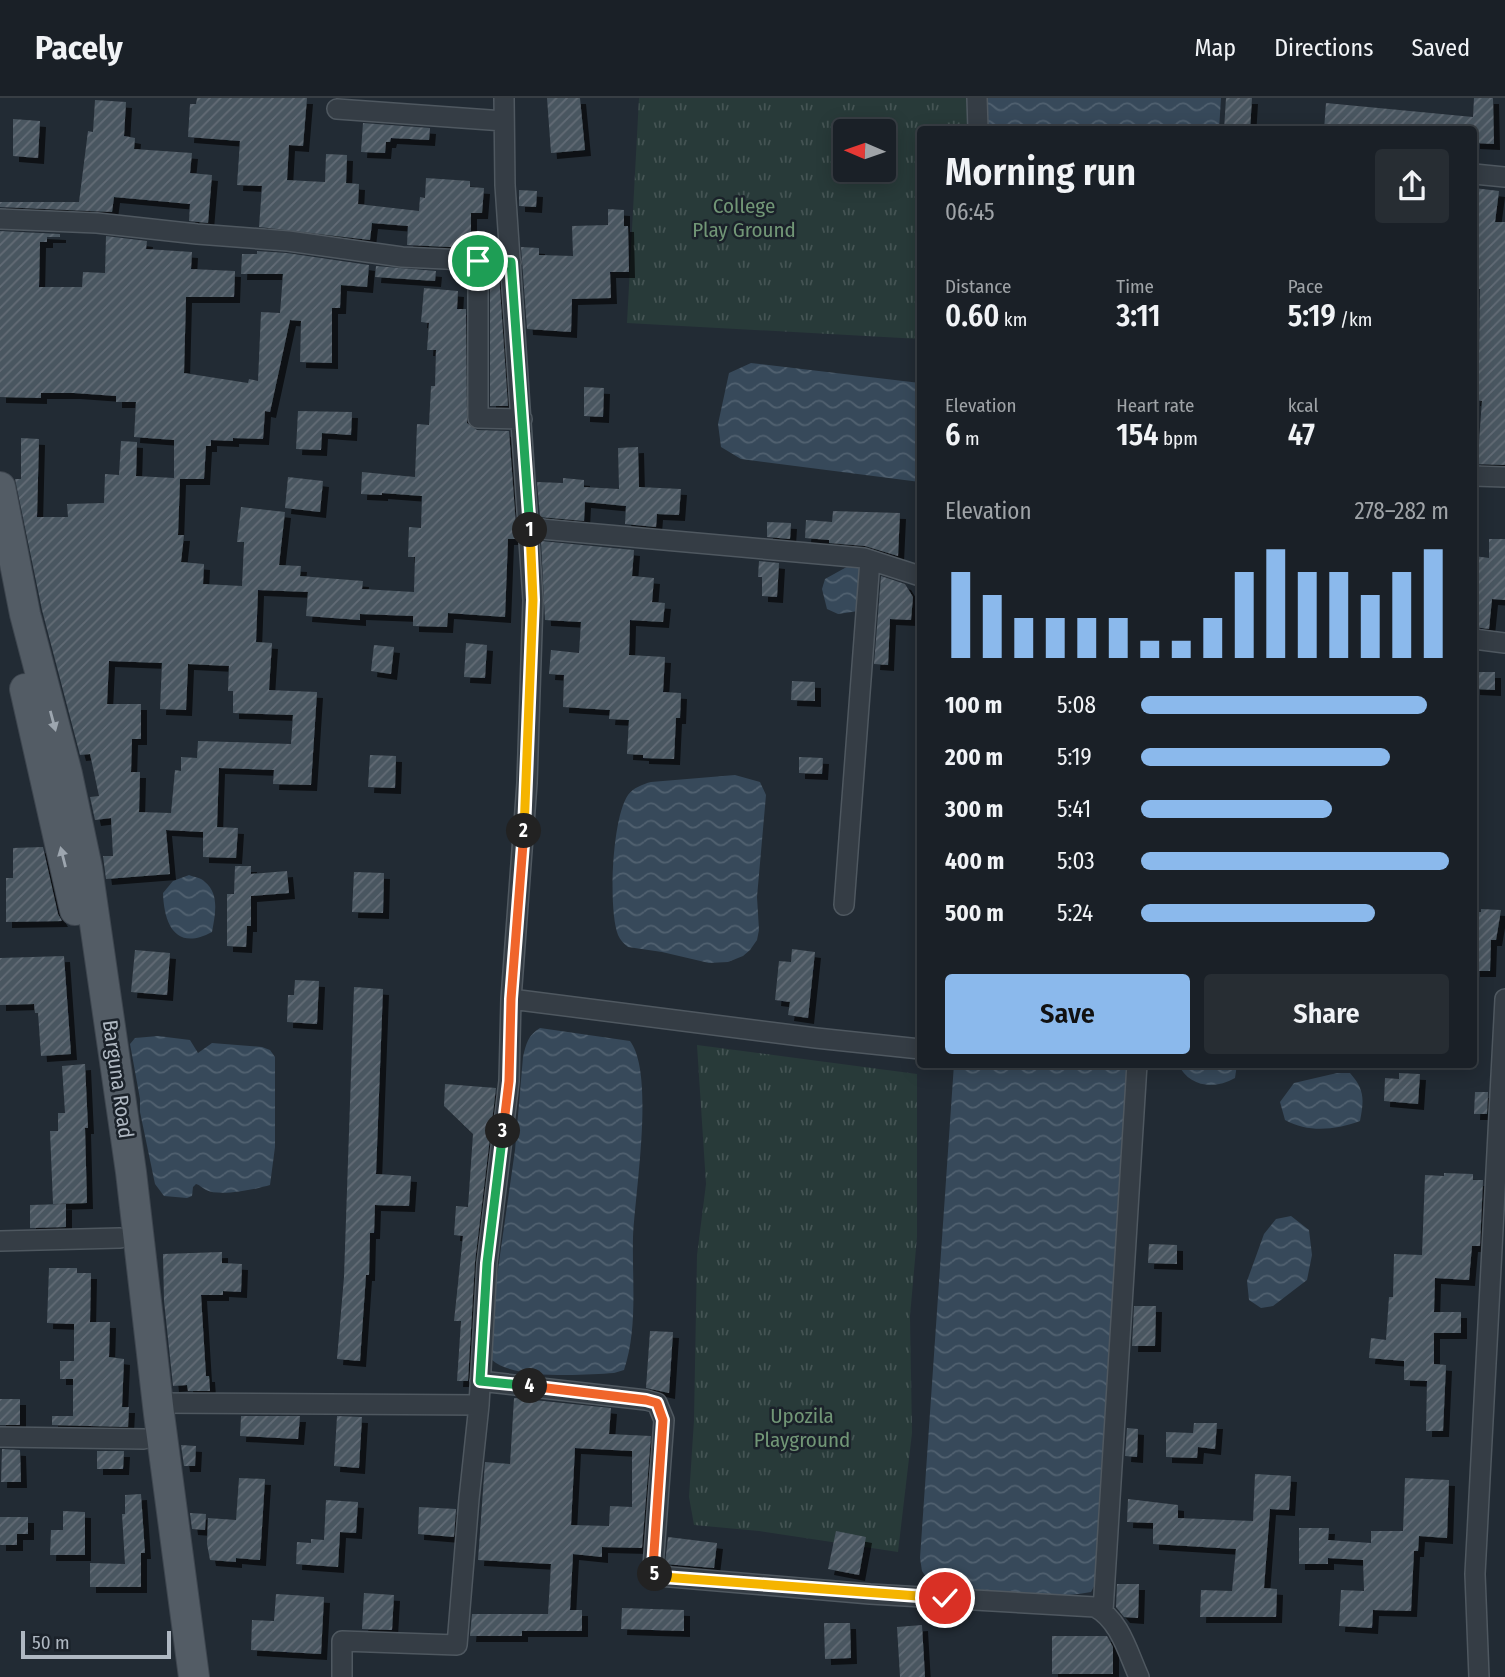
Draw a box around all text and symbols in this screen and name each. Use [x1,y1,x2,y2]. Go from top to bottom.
text: Pacely [35,28,123,68]
text: Map [1195,34,1236,62]
text: Directions [1274,34,1373,62]
text: Saved [1411,34,1470,62]
north arrow [833,119,896,182]
map controls [833,119,896,182]
text: Morning run [945,149,1136,195]
button: share [1375,149,1449,223]
park label: College Play Ground [692,193,796,243]
text: 06:45 [945,198,995,226]
pin [448,231,508,291]
icon: arrive [459,242,497,280]
text: Distance [945,275,1012,298]
text: Time [1116,275,1154,298]
text: Pace [1288,275,1323,298]
text: 0.60 [945,298,999,334]
text: 3:11 [1116,298,1161,334]
text: 5:19 [1288,298,1336,334]
text: km [999,308,1027,331]
text: /km [1336,308,1372,331]
text: Elevation [945,394,1017,417]
text: Heart rate [1116,394,1194,417]
text: kcal [1288,394,1318,417]
text: 6 [945,417,960,453]
text: 154 [1116,417,1159,453]
text: 47 [1288,417,1315,453]
text: m [960,427,980,450]
text: bpm [1159,427,1198,450]
text: Elevation [945,497,1032,525]
text: 278–282 m [1354,497,1449,525]
pin: 1 [512,512,548,548]
text: 1 [525,518,534,541]
text: 100 m [945,691,1002,719]
text: 5:08 [1057,691,1096,719]
one-way arrow [48,710,59,732]
text: 200 m [945,743,1003,771]
text: 5:19 [1057,743,1092,771]
text: 300 m [945,795,1003,823]
text: 5:41 [1057,795,1091,823]
pin: 2 [506,814,542,848]
text: 2 [519,819,528,842]
one-way arrow [57,846,68,868]
text: 400 m [945,847,1004,875]
text: 5:03 [1057,847,1095,875]
text: 500 m [945,899,1004,927]
text: 5:24 [1057,899,1093,927]
button: Save [945,974,1190,1054]
button: Share [1204,974,1449,1054]
street label: Barguna Road [97,1018,139,1140]
pin: 3 [486,1114,520,1148]
text: 3 [498,1119,507,1142]
pin: 4 [512,1368,548,1404]
text: 4 [525,1374,534,1397]
park label: Upozila Playground [754,1403,850,1453]
pin: 5 [638,1556,672,1592]
text: 5 [650,1562,659,1585]
pin [915,1568,975,1628]
icon: check [926,1579,964,1617]
scale bar [21,1628,172,1660]
text: 50 m [32,1631,70,1654]

